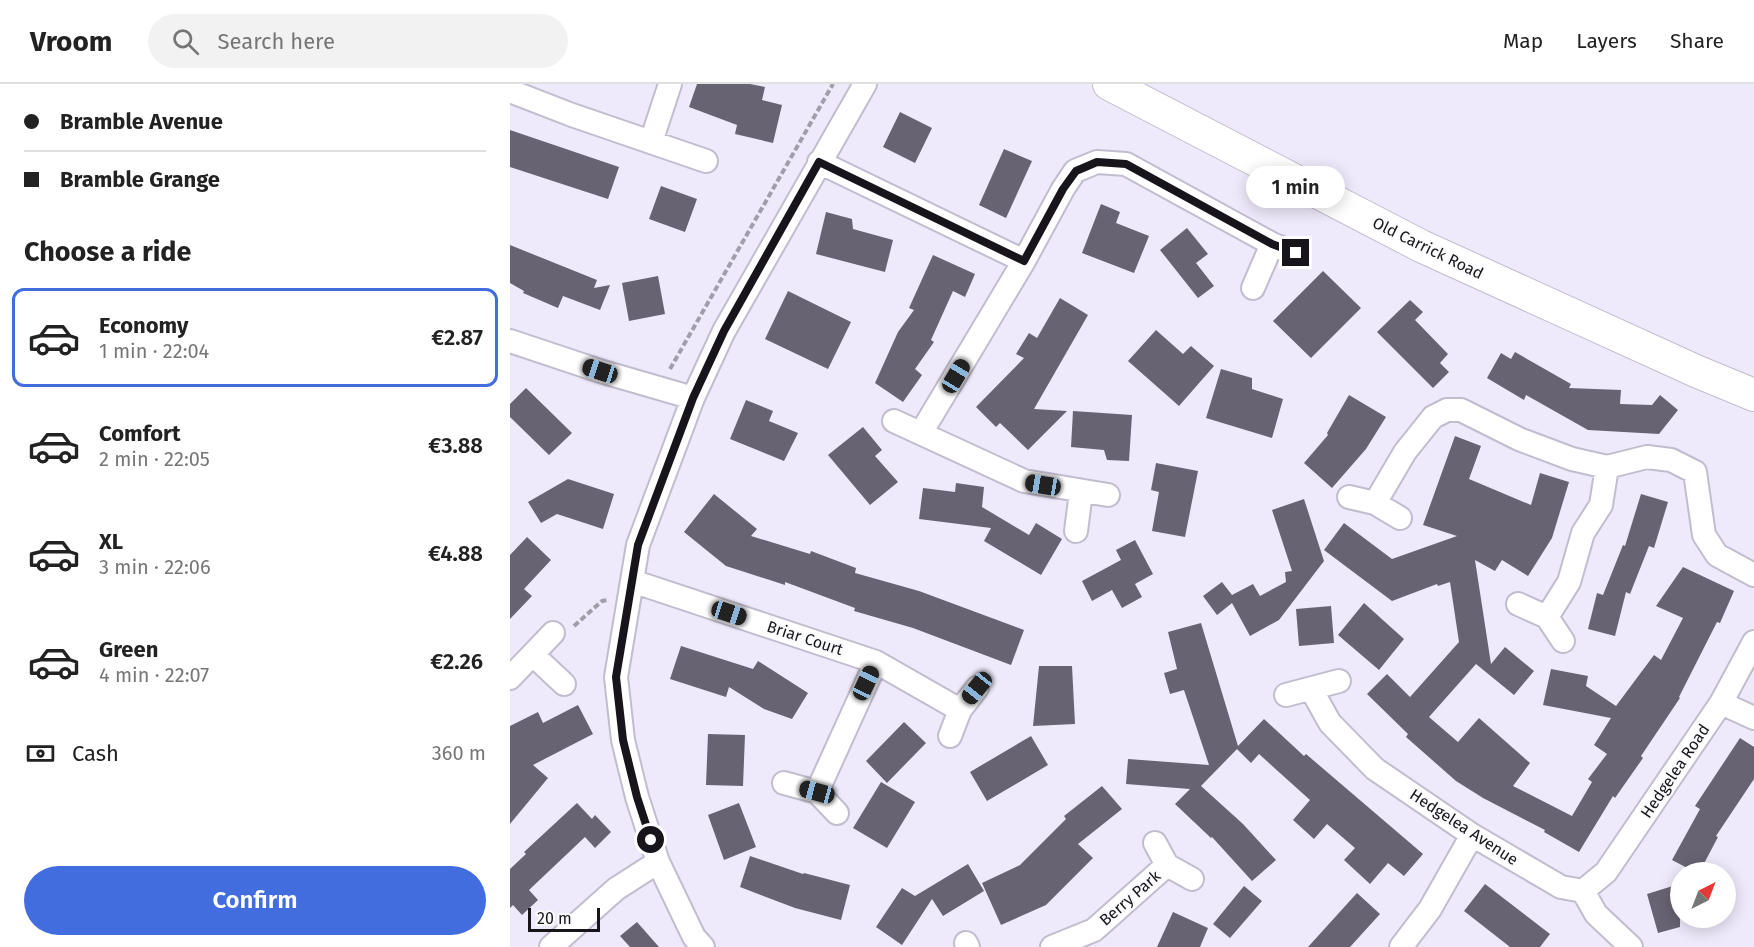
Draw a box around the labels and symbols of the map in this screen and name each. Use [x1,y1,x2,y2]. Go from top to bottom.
callout: 1 min [1246,166,1346,208]
street label: Old Carrick Road [1370,213,1486,283]
route end [1282,239,1309,266]
car [939,356,973,396]
car [580,357,620,385]
car [1024,473,1062,497]
car [709,599,749,627]
street label: Briar Court [765,617,846,659]
car [850,663,882,703]
car [959,668,995,708]
street label: Hedgelea Road [1637,721,1713,821]
car [797,779,837,805]
street label: Hedgelea Avenue [1406,785,1522,869]
route start [637,826,664,853]
north arrow [1670,862,1736,928]
street label: Berry Park [1096,866,1165,930]
scale bar [528,905,600,932]

